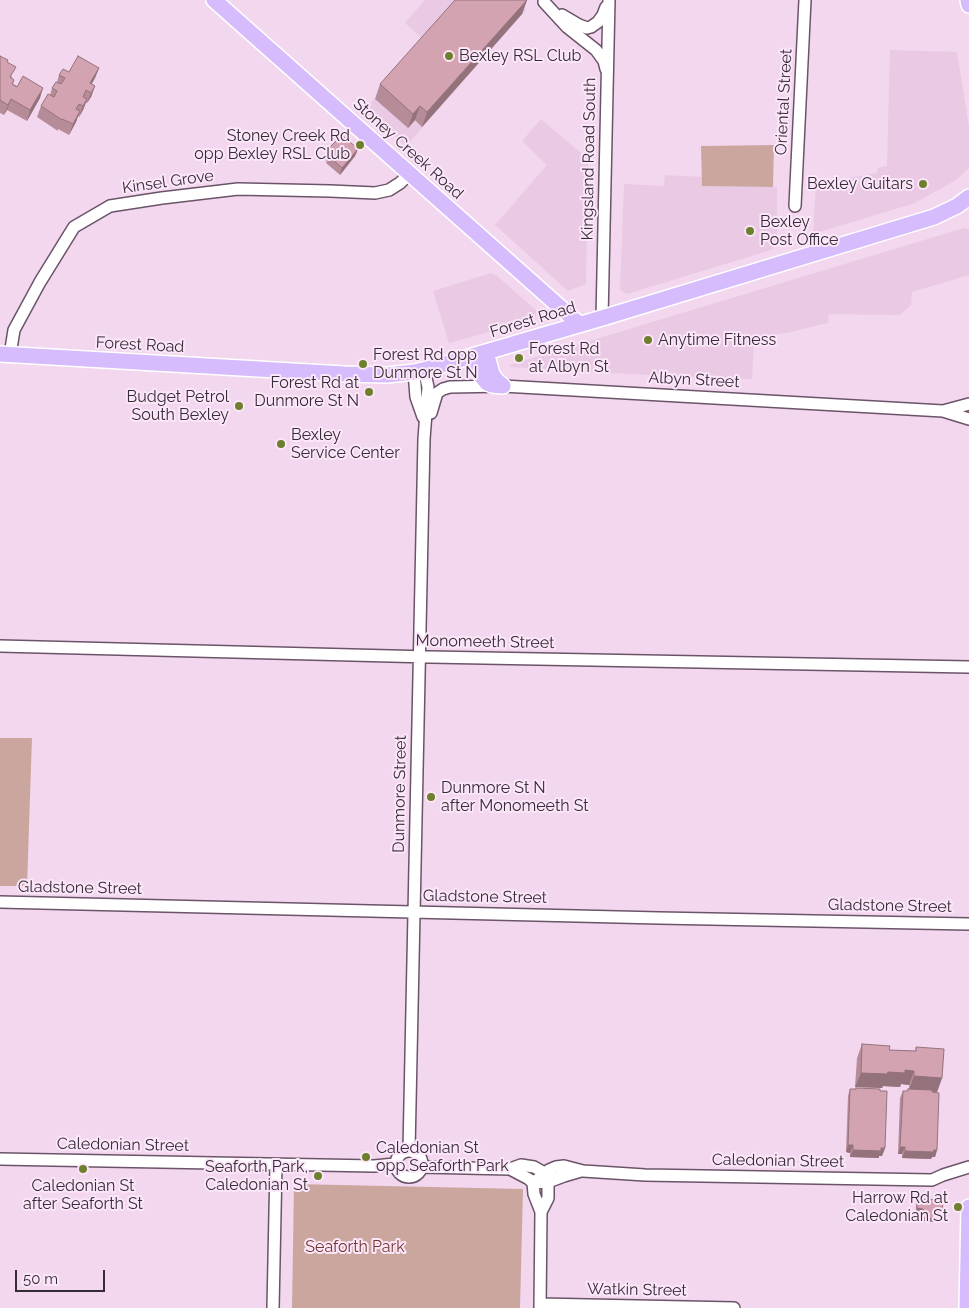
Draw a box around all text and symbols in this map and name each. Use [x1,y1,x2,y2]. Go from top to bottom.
place label: Bexley RSL Club [459,46,581,66]
street label: Oriental Street [772,48,796,156]
marker: Bexley RSL Club [443,50,455,62]
street label: Kingsland Road South [578,77,600,241]
street label: Stoney Creek Road [349,94,467,204]
place label: Stoney Creek Rd opp Bexley RSL Club [194,126,350,164]
marker: Stoney Creek Rd opp Bexley RSL Club [354,139,366,151]
street label: Kinsel Grove [121,166,215,198]
place label: Bexley Guitars [807,174,913,194]
marker: Bexley Guitars [917,178,929,190]
place label: Bexley Post Office [760,212,838,250]
marker: Bexley Post Office [744,225,756,237]
street label: Forest Road [488,298,578,342]
place label: Anytime Fitness [658,330,776,350]
street label: Forest Road [95,333,185,357]
marker: Anytime Fitness [642,334,654,346]
place label: Forest Rd at Albyn St [529,339,609,377]
place label: Forest Rd opp Dunmore St N [373,345,478,383]
marker: Forest Rd at Albyn St [513,352,525,364]
marker: Forest Rd opp Dunmore St N [357,358,369,370]
street label: Albyn Street [648,368,740,392]
place label: Forest Rd at Dunmore St N [254,373,359,411]
marker: Forest Rd at Dunmore St N [363,386,375,398]
place label: Budget Petrol South Bexley [127,387,229,425]
marker: Budget Petrol South Bexley [233,400,245,412]
place label: Bexley Service Center [291,425,400,463]
marker: Bexley Service Center [275,438,287,450]
street label: Monomeeth Street [415,631,555,653]
street label: Dunmore Street [389,735,411,853]
place label: Dunmore St N after Monomeeth St [441,778,589,816]
marker: Dunmore St N after Monomeeth St [425,791,437,803]
street label: Gladstone Street [18,877,142,899]
street label: Gladstone Street [423,886,547,908]
street label: Gladstone Street [828,895,952,917]
street label: Caledonian Street [57,1134,189,1156]
place label: Caledonian St opp Seaforth Park [376,1138,509,1176]
street label: Caledonian Street [712,1150,844,1172]
marker: Caledonian St opp Seaforth Park [360,1151,372,1163]
place label: Seaforth Park, Caledonian St [205,1157,308,1195]
marker: Caledonian St after Seaforth St [77,1163,89,1175]
marker: Seaforth Park, Caledonian St [312,1170,324,1182]
place label: Caledonian St after Seaforth St [23,1176,143,1214]
place label: Harrow Rd at Caledonian St [845,1188,948,1226]
marker: Harrow Rd at Caledonian St [952,1201,964,1213]
park label: Seaforth Park [305,1237,405,1257]
scale bar [18,1260,108,1292]
text: 50 m [23,1270,58,1288]
street label: Watkin Street [587,1280,687,1300]

